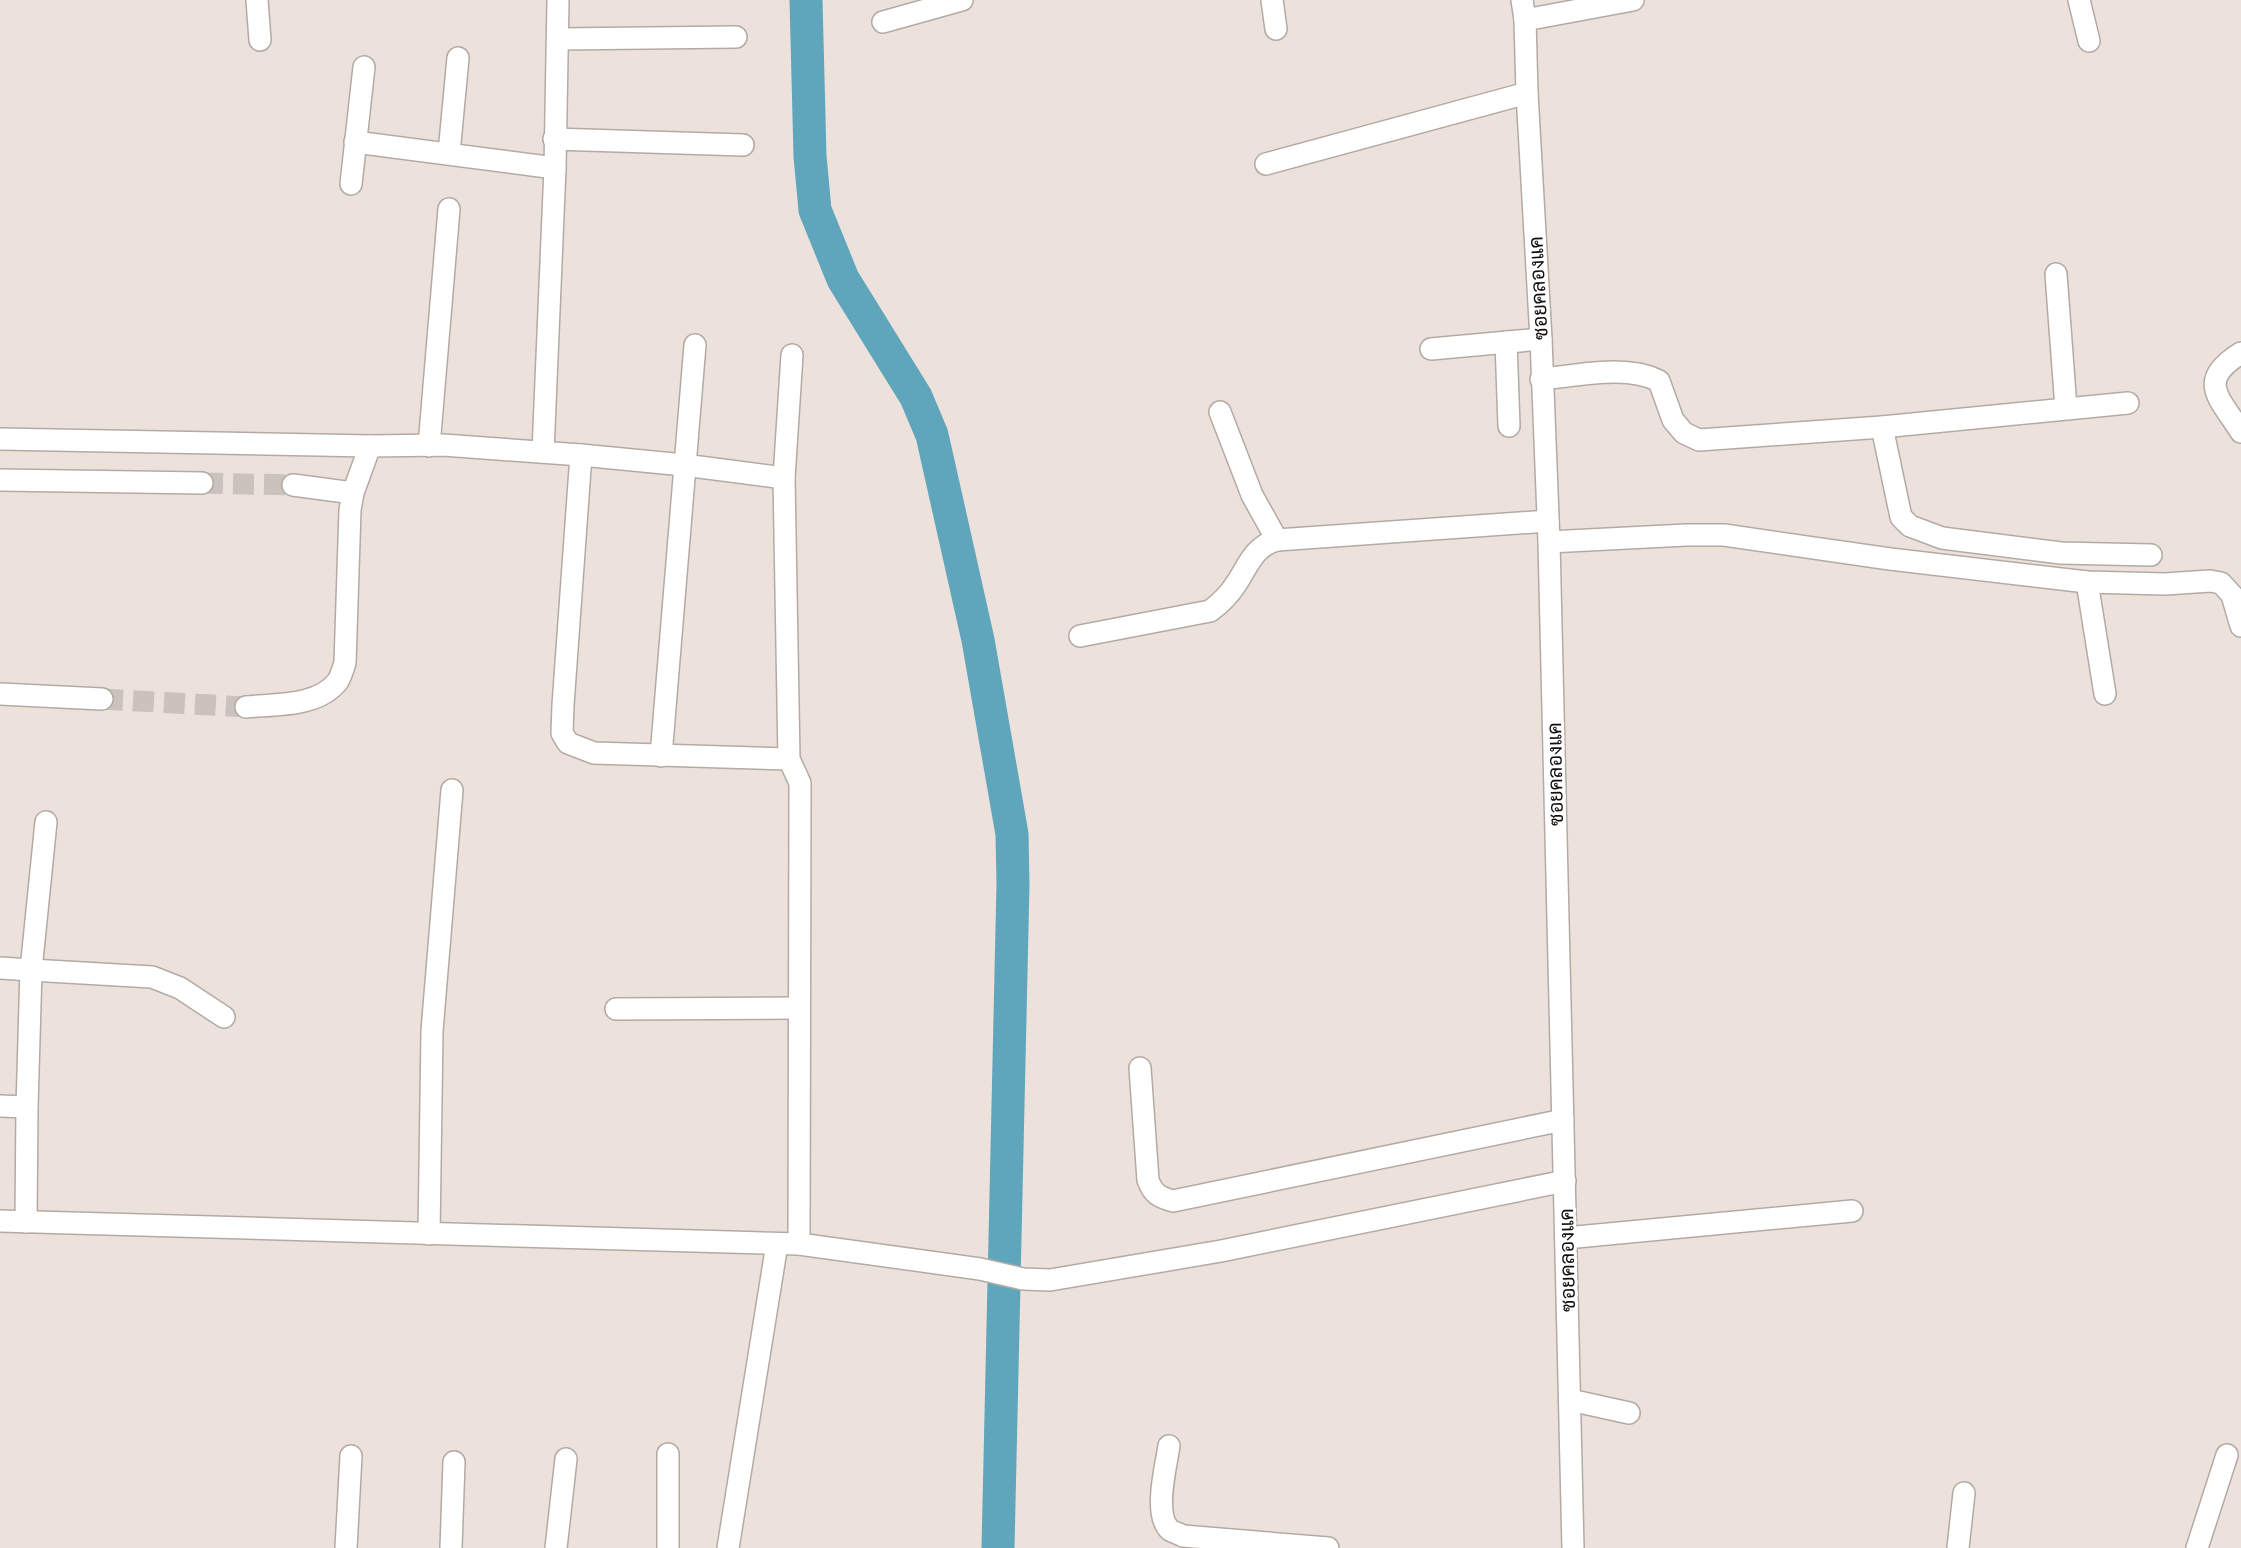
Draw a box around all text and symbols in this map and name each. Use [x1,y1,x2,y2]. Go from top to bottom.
street label: ซอยคลองแค [1523,236,1552,340]
street label: ซอยคลองแค [1542,722,1567,826]
street label: ซอยคลองแค [1554,1208,1579,1312]

